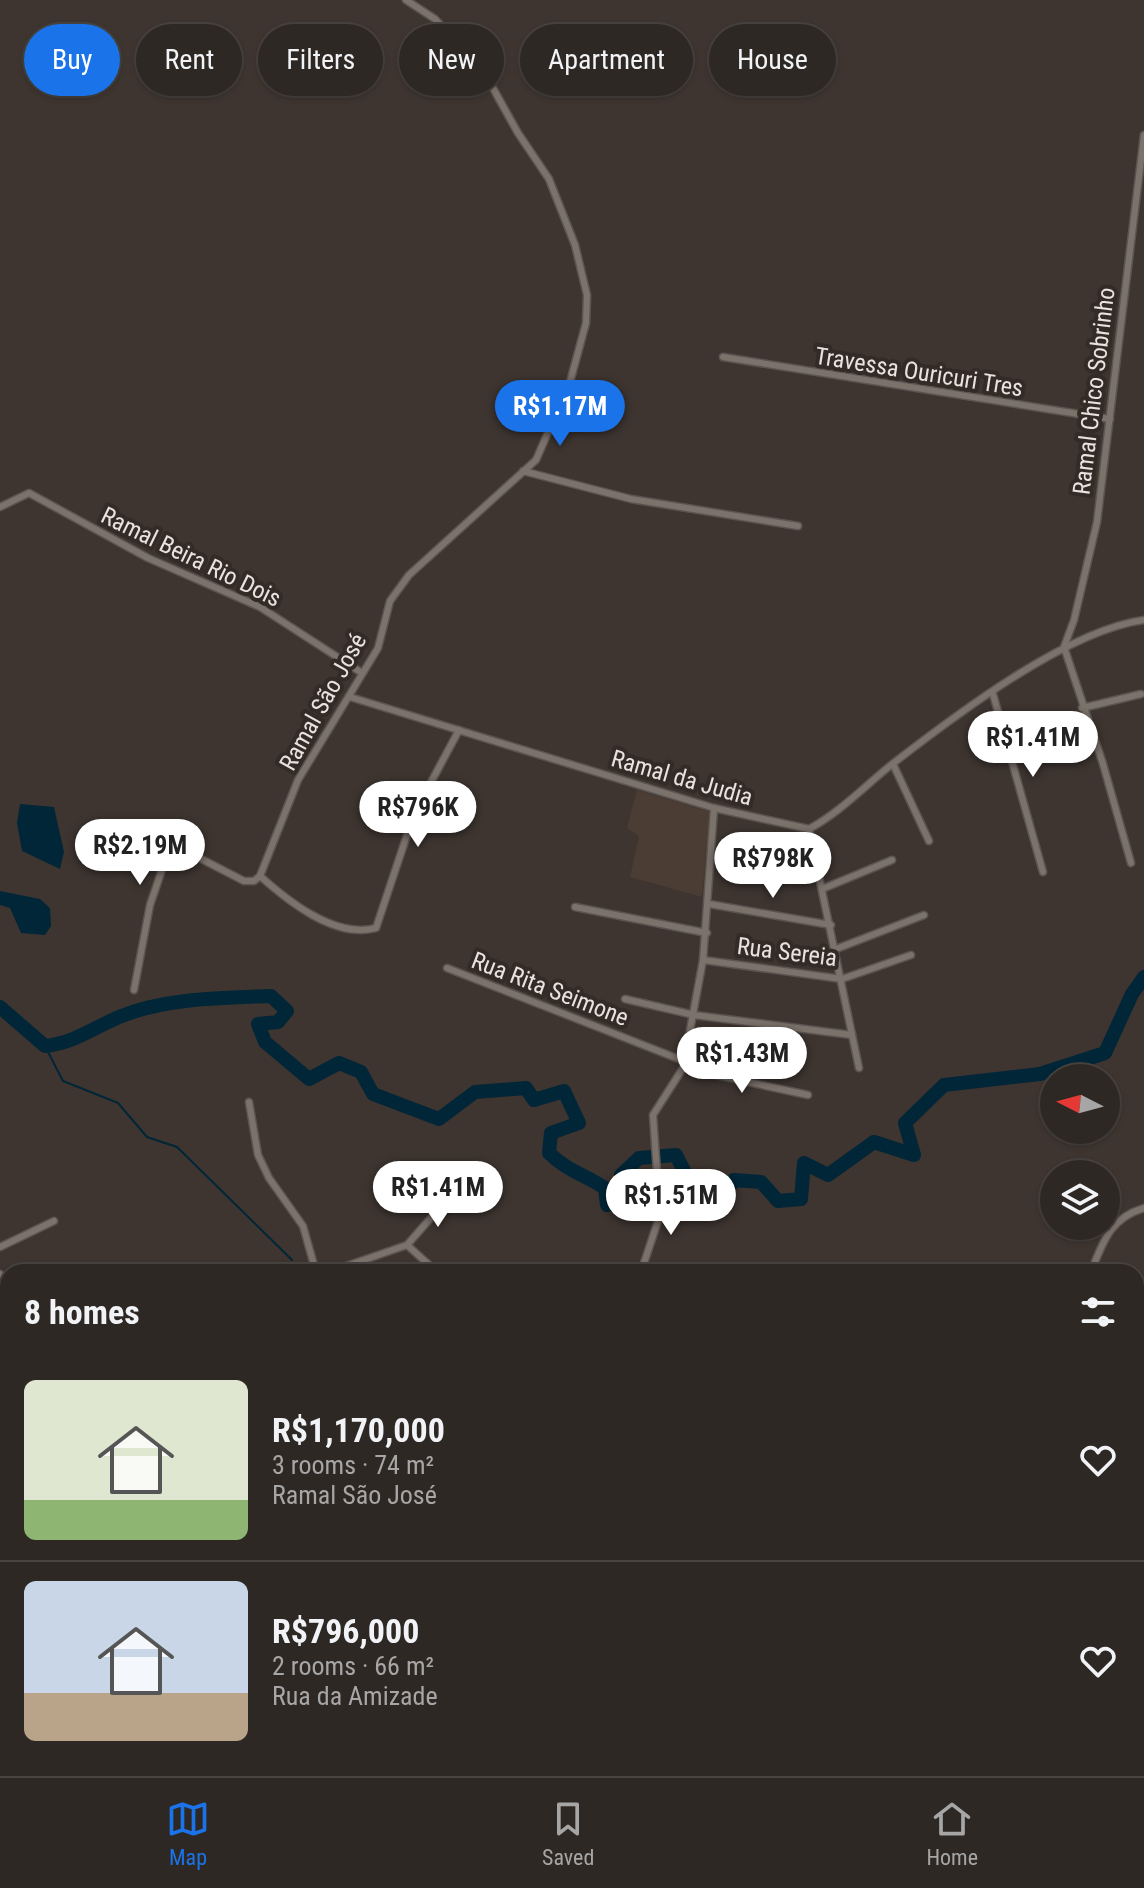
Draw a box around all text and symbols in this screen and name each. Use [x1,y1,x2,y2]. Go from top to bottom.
chip: Buy [24,24,120,96]
chip: Rent [136,24,242,96]
chip: Filters [258,24,383,96]
chip: New [399,24,504,96]
chip: Apartment [520,24,693,96]
chip: House [709,24,836,96]
street label: Ramal Chico Sobrinho [1067,286,1121,496]
street label: Travessa Ouricuri Tres [813,342,1025,402]
pin: R$1.17M [486,380,634,448]
text: R$1.17M [513,391,607,421]
street label: Ramal Beira Rio Dois [97,501,285,613]
street label: Ramal São José [274,629,372,775]
pin: R$1.41M [959,711,1107,779]
text: R$1.41M [986,722,1080,752]
street label: Ramal da Judia [608,744,756,812]
pin: R$796K [353,781,483,849]
text: R$796K [377,792,459,822]
pin: R$2.19M [66,819,214,887]
text: R$2.19M [93,830,187,860]
pin: R$798K [708,832,838,900]
text: R$798K [732,843,814,873]
street label: Rua Sereia [735,932,839,972]
street label: Rua Rita Seimone [468,946,632,1032]
pin: R$1.43M [668,1027,816,1095]
text: R$1.43M [695,1038,789,1068]
north arrow [1040,1064,1120,1144]
map controls [1040,1064,1120,1240]
button: layers [1040,1160,1120,1240]
pin: R$1.41M [364,1161,512,1229]
pin: R$1.51M [597,1169,745,1237]
text: R$1.41M [391,1172,485,1202]
text: R$1.51M [624,1180,718,1210]
icon: filters [1076,1290,1120,1334]
text: 8 homes [24,1292,140,1332]
text: R$1,170,000 [272,1410,445,1450]
icon: home [88,1412,184,1508]
icon: heart [1076,1438,1120,1482]
text: 3 rooms · 74 m² [272,1450,434,1480]
text: Ramal São José [272,1480,437,1510]
text: R$796,000 [272,1611,419,1651]
icon: home [88,1613,184,1709]
icon: heart [1076,1639,1120,1683]
text: 2 rooms · 66 m² [272,1651,434,1681]
text: Rua da Amizade [272,1681,438,1711]
tab: Map [166,1797,210,1870]
tab: Saved [542,1797,594,1870]
tab: Home [926,1797,978,1870]

